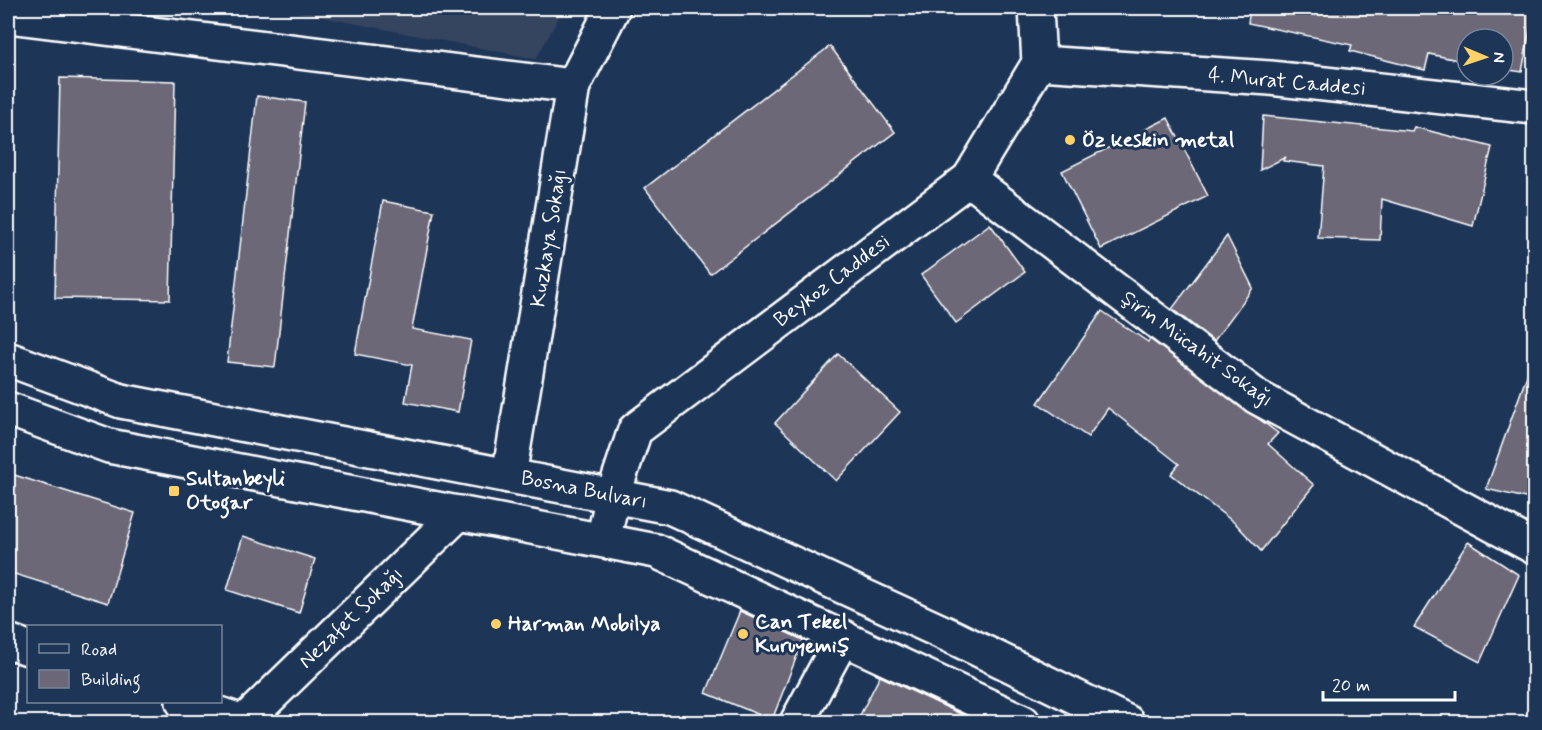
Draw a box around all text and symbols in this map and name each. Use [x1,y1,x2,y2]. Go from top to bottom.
north arrow [1455,27,1515,87]
text: N [1488,52,1509,63]
street label: 4. Murat Caddesi [1207,61,1367,103]
place label: Öz keskin metal [1082,126,1234,154]
marker: Öz keskin metal [1063,133,1077,147]
street label: Kuzkaya Sokağı [524,167,574,309]
street label: Beykoz Caddesi [768,228,896,334]
street label: Şirin Mücahit Sokağı [1115,284,1279,414]
street label: Bosna Bulvarı [518,464,650,516]
place label: Sultanbeyli Otogar [186,465,285,519]
marker: Sultanbeyli Otogar [167,484,181,498]
street label: Nezafet Sokağı [293,561,409,675]
place label: Can Tekel Kuruyemiş [755,608,850,660]
place label: Harman Mobilya [508,610,660,638]
marker: Harman Mobilya [489,617,503,631]
legend [27,625,222,703]
marker: Can Tekel Kuruyemiş [736,627,750,641]
text: Road [81,638,117,662]
scale bar [1323,664,1455,702]
text: Building [81,668,141,694]
text: 20 m [1332,674,1370,698]

